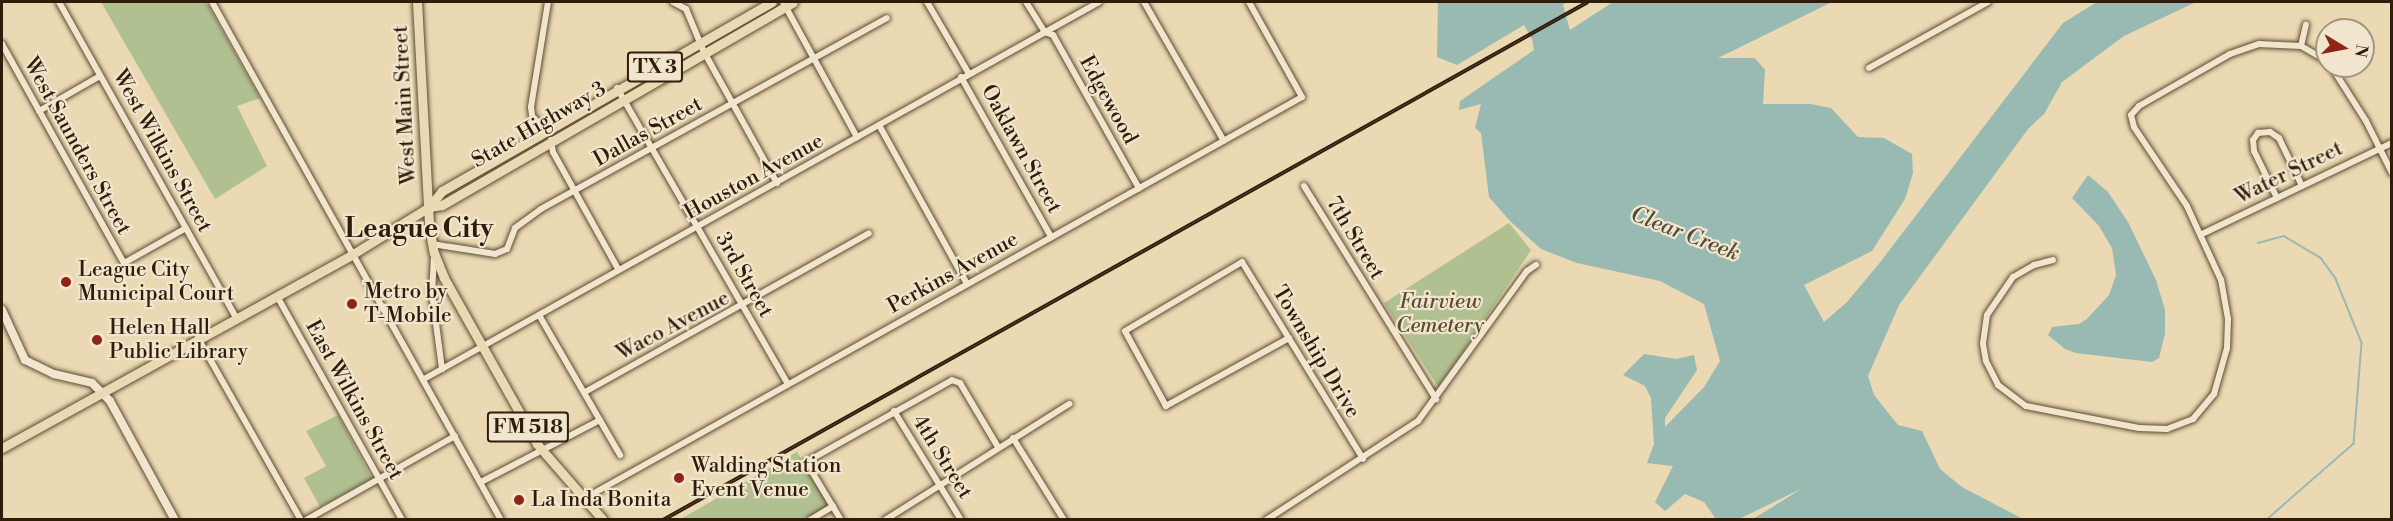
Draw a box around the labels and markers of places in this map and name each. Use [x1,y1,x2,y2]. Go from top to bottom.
place label: League City Municipal Court [78,257,234,307]
marker: League City Municipal Court [59,275,73,289]
place label: Metro by T-Mobile [364,279,452,329]
marker: Metro by T-Mobile [345,297,359,311]
place label: Helen Hall Public Library [109,315,248,365]
marker: Helen Hall Public Library [90,333,104,347]
place label: Walding Station Event Venue [691,453,841,503]
marker: Walding Station Event Venue [672,471,686,485]
place label: La Inda Bonita [531,487,671,513]
marker: La Inda Bonita [512,493,526,507]

